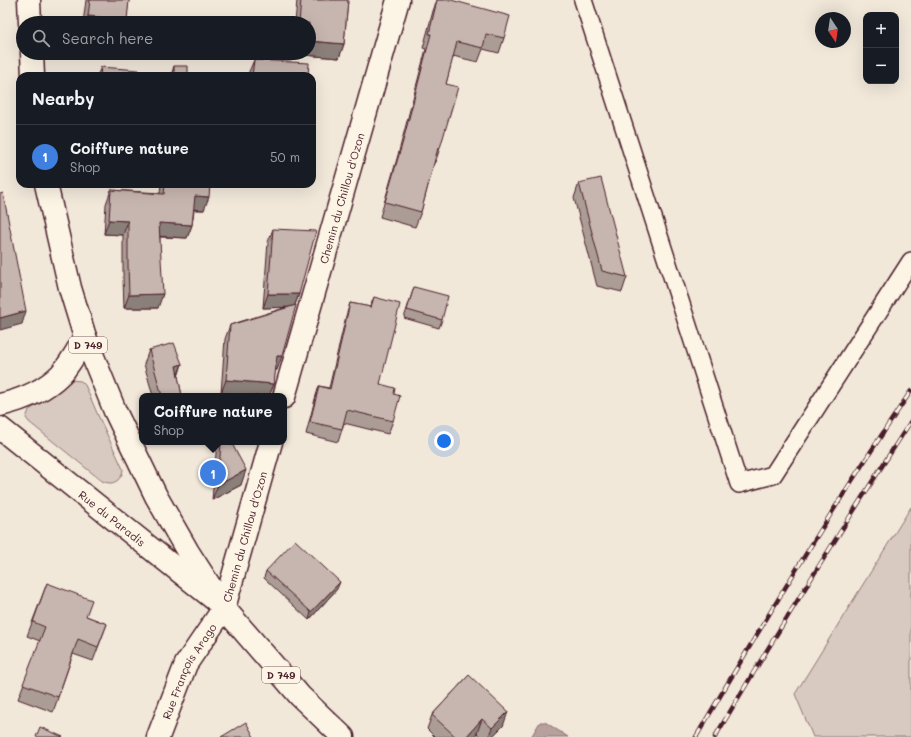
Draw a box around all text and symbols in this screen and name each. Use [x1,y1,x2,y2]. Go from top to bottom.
north arrow [815,12,851,48]
map controls [863,12,899,84]
button: + [863,12,899,48]
search box [16,16,316,60]
icon: search [30,27,52,49]
text: Search here [62,28,153,48]
button: − [863,48,899,84]
text: Nearby [32,87,94,109]
street label: Chemin du Chillou d'Ozon [315,131,367,265]
text: Coiffure nature [70,138,189,158]
text: 1 [42,148,48,165]
text: 50 m [270,148,300,165]
text: Shop [70,158,100,175]
road number: D 749 [69,337,107,353]
popup [139,393,287,445]
text: Coiffure nature [154,401,272,421]
text: Shop [154,421,184,438]
your location [434,431,454,451]
pin: 1 [200,458,226,488]
street label: Chemin du Chillou d'Ozon [219,470,270,604]
street label: Rue du Paradis [76,487,149,549]
street label: Rue François Arago [158,620,219,721]
road number: D 749 [262,667,300,683]

